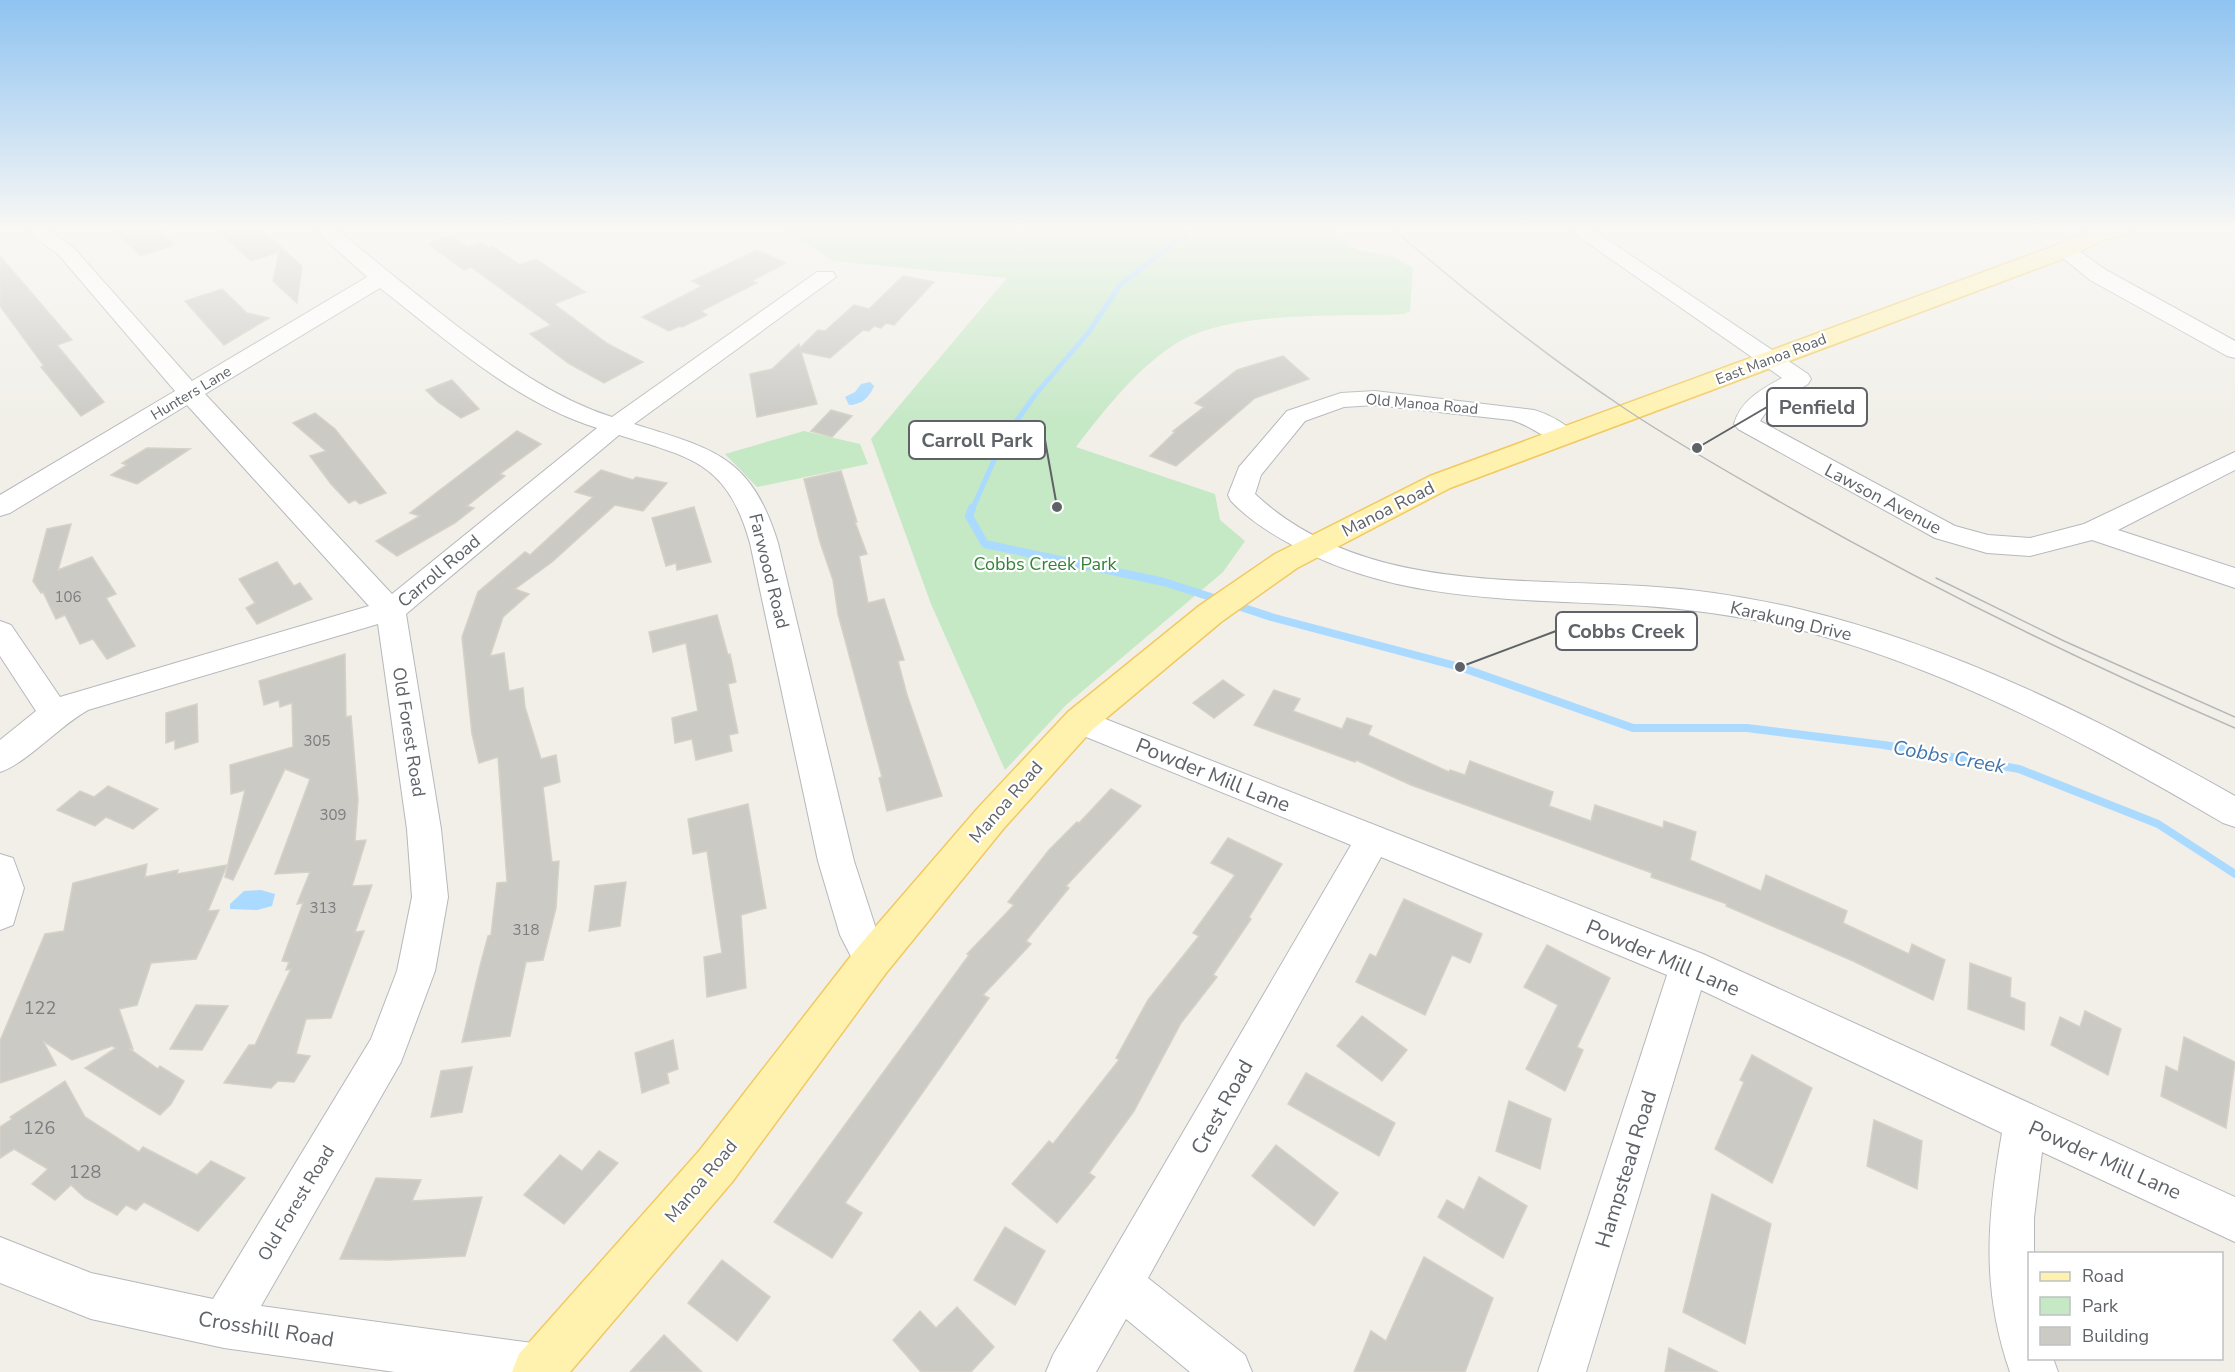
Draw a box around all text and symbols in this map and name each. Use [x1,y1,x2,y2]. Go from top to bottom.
street label: East Manoa Road [1713,329,1829,389]
street label: Hunters Lane [147,361,235,425]
callout: Penfield [1767,388,1867,426]
street label: Old Manoa Road [1365,389,1479,419]
text: Penfield [1779,394,1855,421]
callout: Carroll Park [909,421,1045,459]
text: Carroll Park [921,427,1034,454]
street label: Lawson Avenue [1820,458,1946,540]
street label: Manoa Road [1337,475,1439,543]
street label: Farwood Road [743,511,795,631]
street label: Carroll Road [392,529,486,613]
park label: Cobbs Creek Park [974,552,1117,576]
house number: 106 [54,587,82,607]
street label: Karakung Drive [1728,595,1854,647]
callout: Cobbs Creek [1556,612,1697,650]
text: Cobbs Creek [1567,618,1686,645]
street label: Old Forest Road [387,665,431,799]
house number: 305 [303,731,331,751]
street label: Powder Mill Lane [1132,731,1294,819]
water label: Cobbs Creek [1891,734,2008,780]
street label: Manoa Road [964,756,1048,848]
house number: 309 [319,805,347,825]
house number: 313 [309,898,337,918]
street label: Powder Mill Lane [1582,913,1744,1003]
house number: 318 [512,920,540,940]
house number: 122 [24,996,56,1020]
street label: Crest Road [1184,1055,1260,1159]
street label: Hampstead Road [1589,1087,1663,1251]
street label: Powder Mill Lane [2024,1114,2186,1206]
house number: 126 [23,1116,55,1140]
street label: Manoa Road [659,1135,743,1227]
street label: Old Forest Road [252,1141,340,1265]
house number: 128 [69,1160,101,1184]
legend [2028,1252,2223,1360]
text: Road [2082,1264,2124,1288]
text: Park [2082,1294,2119,1318]
street label: Crosshill Road [196,1304,336,1354]
text: Building [2082,1324,2149,1348]

